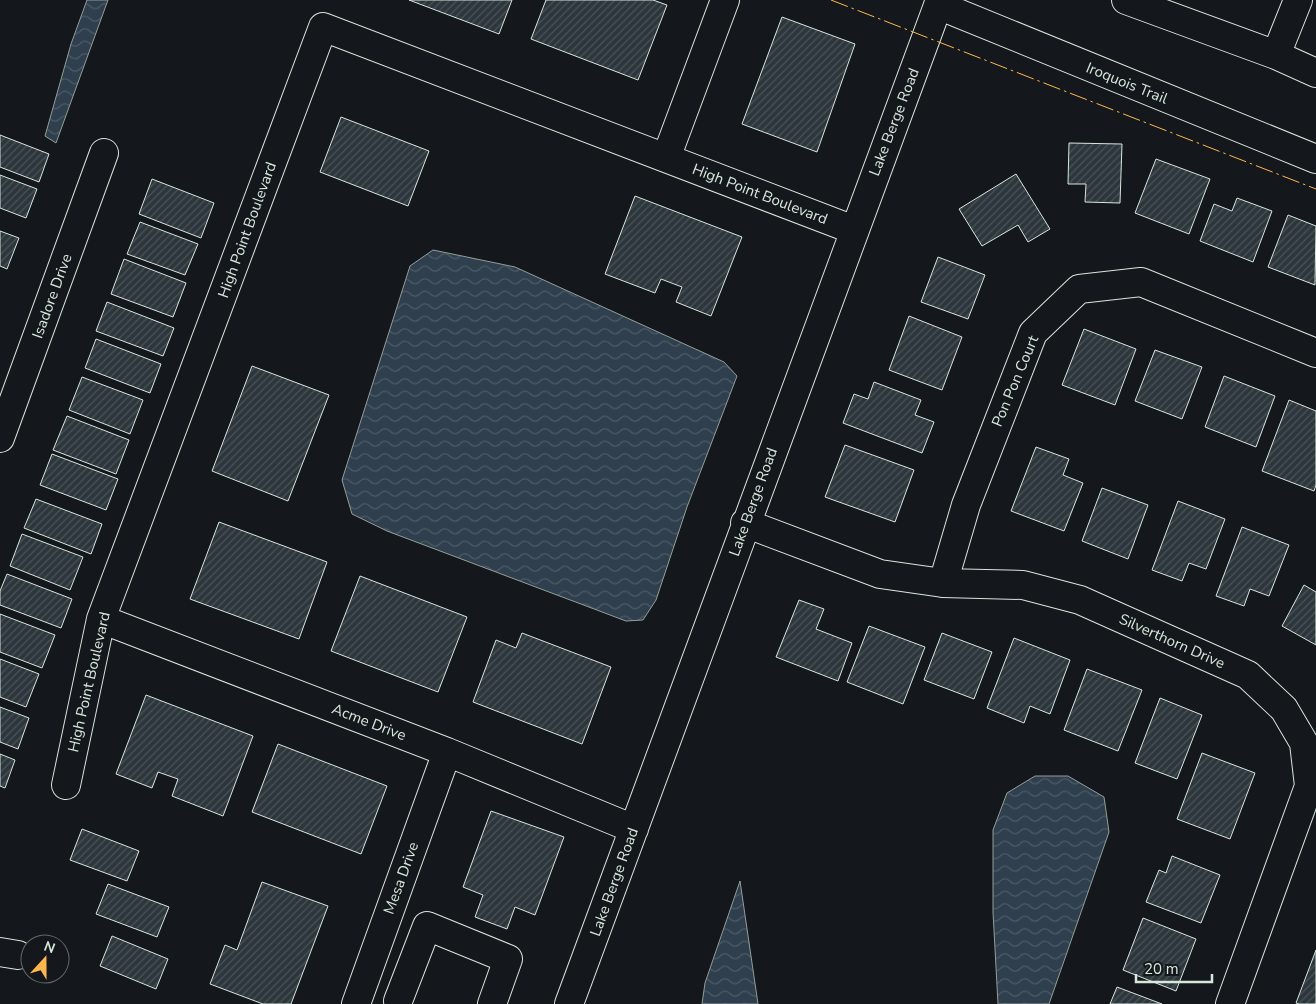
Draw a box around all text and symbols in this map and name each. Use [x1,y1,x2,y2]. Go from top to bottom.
street label: Iroquois Trail [1083,58,1171,109]
street label: Lake Berge Road [864,65,924,179]
street label: High Point Boulevard [213,159,281,301]
street label: High Point Boulevard [689,159,831,229]
street label: Isadore Drive [27,251,77,341]
street label: Pon Pon Court [987,332,1043,430]
street label: Lake Berge Road [724,445,782,559]
street label: Silverthorn Drive [1116,609,1228,673]
street label: High Point Boulevard [63,610,115,754]
street label: Acme Drive [329,699,409,745]
street label: Lake Berge Road [585,825,643,939]
street label: Mesa Drive [379,839,423,917]
north arrow [20,934,70,984]
text: N [41,937,58,958]
scale bar [1136,952,1212,984]
text: 20 m [1144,959,1179,979]

